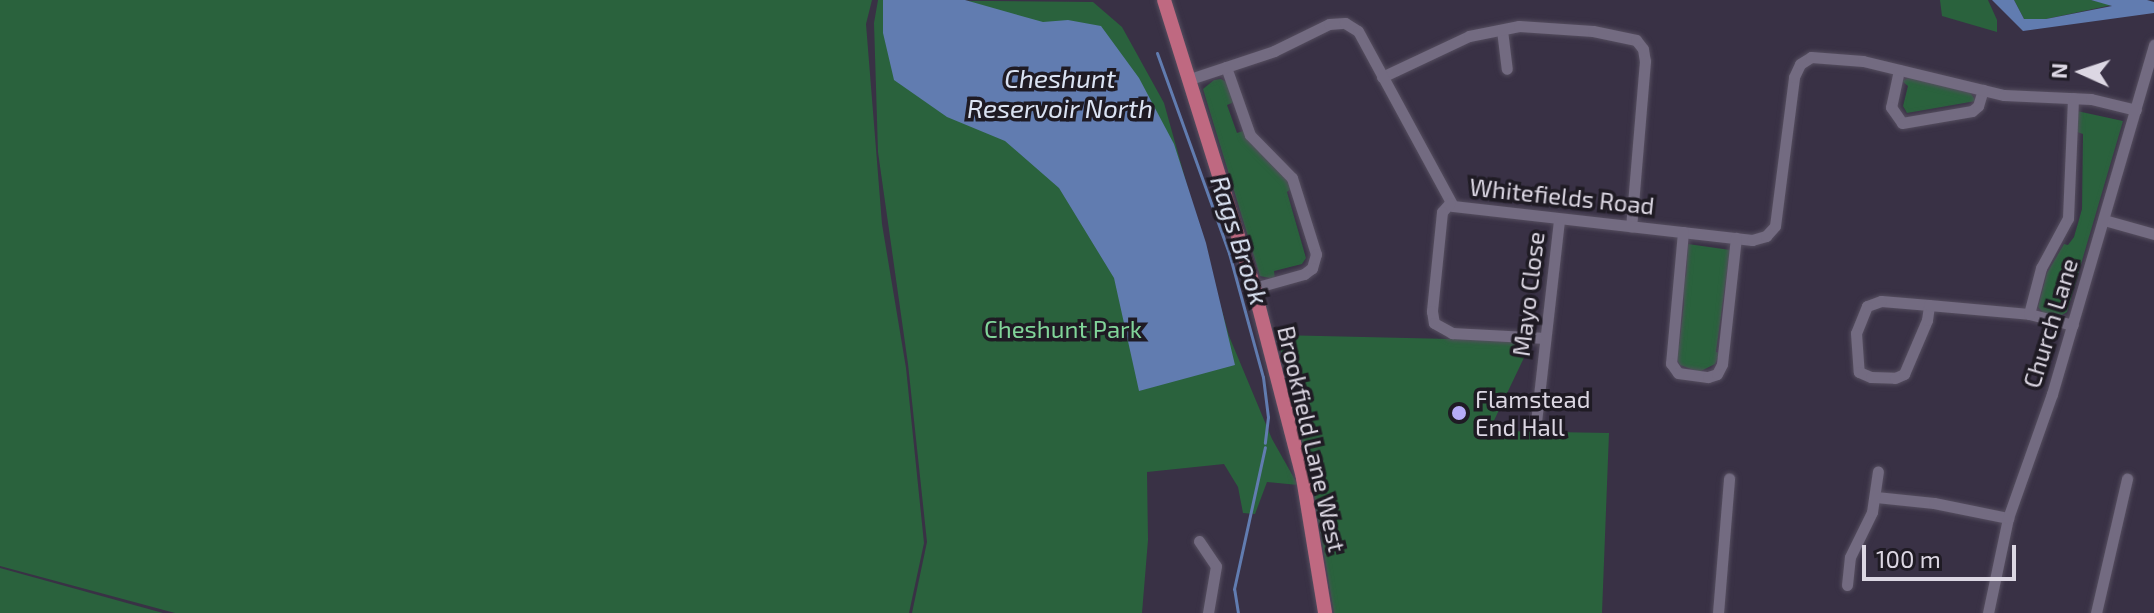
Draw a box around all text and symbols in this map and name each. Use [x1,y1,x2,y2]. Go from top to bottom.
north arrow [2042,32,2122,112]
water label: Cheshunt Reservoir North [967,62,1153,124]
text: N [2045,62,2071,79]
water label: Rags Brook [1204,172,1276,308]
street label: Whitefields Road [1468,172,1656,220]
street label: Mayo Close [1506,230,1550,358]
street label: Church Lane [2017,255,2083,391]
park label: Cheshunt Park [984,315,1142,343]
street label: Brookfield Lane West [1272,323,1352,555]
place label: Flamstead End Hall [1475,385,1590,441]
marker: Flamstead End Hall [1450,404,1468,422]
scale bar [1866,529,2020,579]
text: 100 m [1876,544,1941,573]

